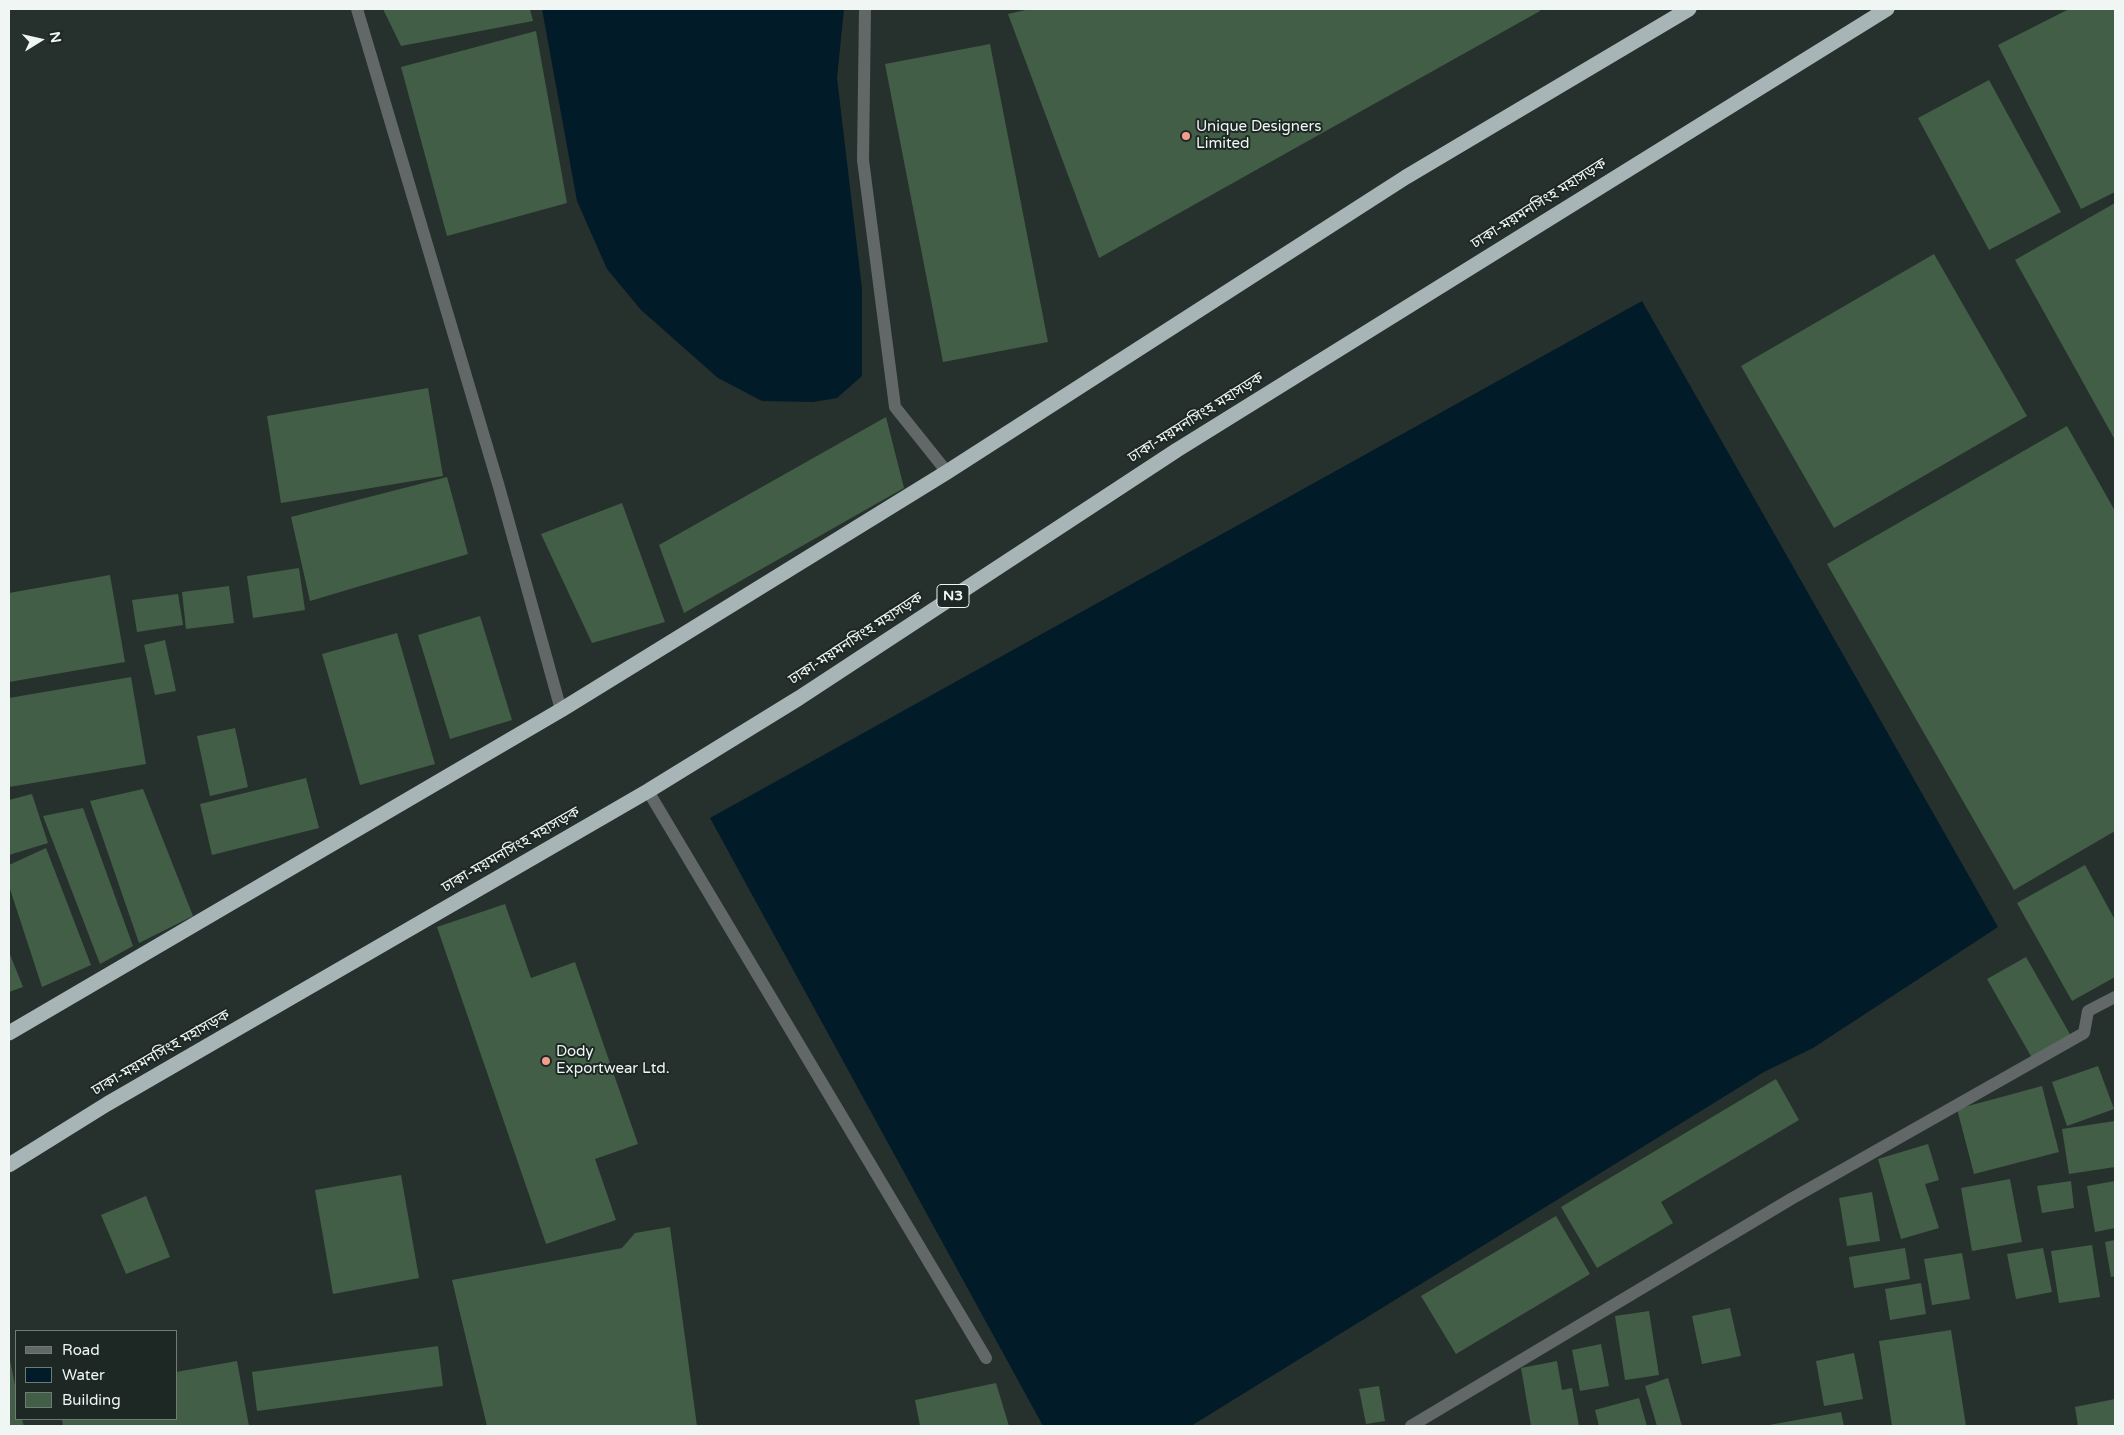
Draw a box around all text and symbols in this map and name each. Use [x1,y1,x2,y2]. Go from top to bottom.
north arrow [15,15,65,65]
text: N [46,30,65,44]
place label: Unique Designers Limited [1196,118,1321,153]
marker: Unique Designers Limited [1180,130,1192,142]
street label: ঢাকা-ময়মনসিংহ মহাসড়ক [1468,155,1610,253]
street label: ঢাকা-ময়মনসিংহ মহাসড়ক [1125,369,1267,467]
road number: N3 [937,584,969,608]
street label: ঢাকা-ময়মনসিংহ মহাসড়ক [786,589,926,689]
street label: ঢাকা-ময়মনসিংহ মহাসড়ক [439,803,583,897]
street label: ঢাকা-ময়মনসিংহ মহাসড়ক [89,1006,233,1100]
place label: Dody Exportwear Ltd. [556,1043,670,1078]
marker: Dody Exportwear Ltd. [540,1055,552,1067]
legend [15,1330,178,1420]
text: Road [62,1341,100,1359]
text: Water [62,1366,105,1384]
text: Building [62,1391,121,1409]

